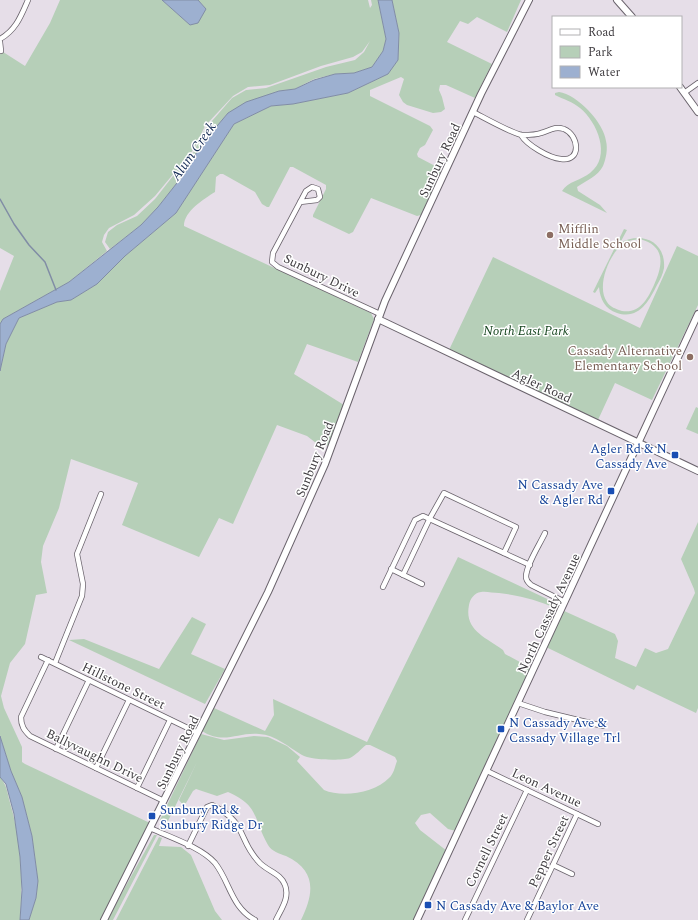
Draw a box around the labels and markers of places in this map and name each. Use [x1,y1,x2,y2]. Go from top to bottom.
place label: Mifflin Middle School [558,219,641,254]
marker: Mifflin Middle School [545,230,555,240]
place label: Cassady Alternative Elementary School [567,341,682,376]
marker: Cassady Alternative Elementary School [685,352,695,362]
place label: Agler Rd & N Cassady Ave [590,439,667,474]
marker: Agler Rd & N Cassady Ave [670,450,680,460]
place label: N Cassady Ave & Agler Rd [518,475,603,510]
marker: N Cassady Ave & Agler Rd [606,486,616,496]
place label: N Cassady Ave & Cassady Village Trl [509,713,621,748]
marker: N Cassady Ave & Cassady Village Trl [496,724,506,734]
place label: Sunbury Rd & Sunbury Ridge Dr [160,800,263,835]
marker: Sunbury Rd & Sunbury Ridge Dr [147,811,157,821]
place label: N Cassady Ave & Baylor Ave [436,896,599,916]
marker: N Cassady Ave & Baylor Ave [423,900,433,910]

